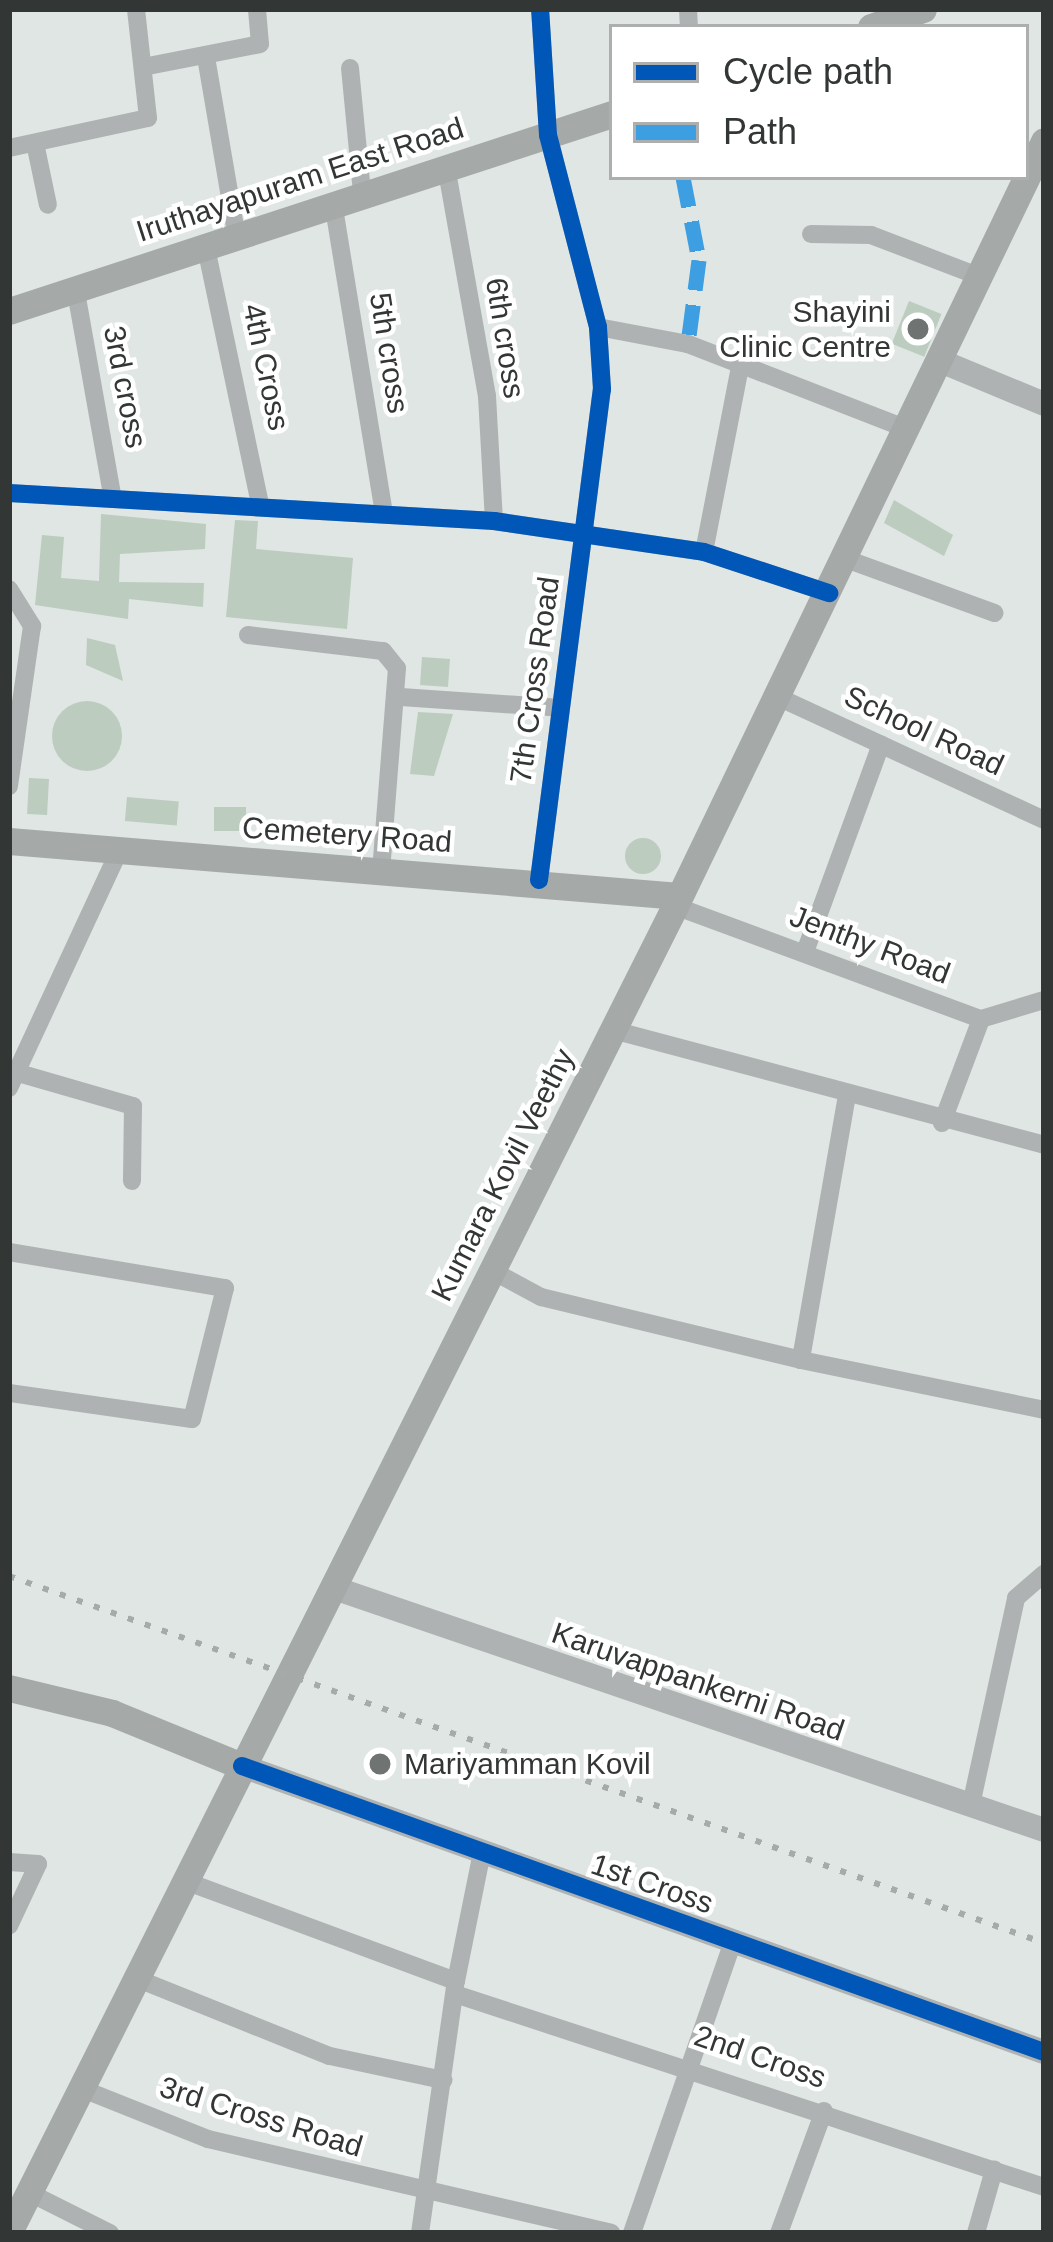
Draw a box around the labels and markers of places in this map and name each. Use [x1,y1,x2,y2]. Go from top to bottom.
place label: Shayini Clinic Centre [719,294,891,364]
marker: Shayini Clinic Centre [902,313,934,345]
place label: Mariyamman Kovil [404,1746,651,1782]
marker: Mariyamman Kovil [367,1751,393,1777]

